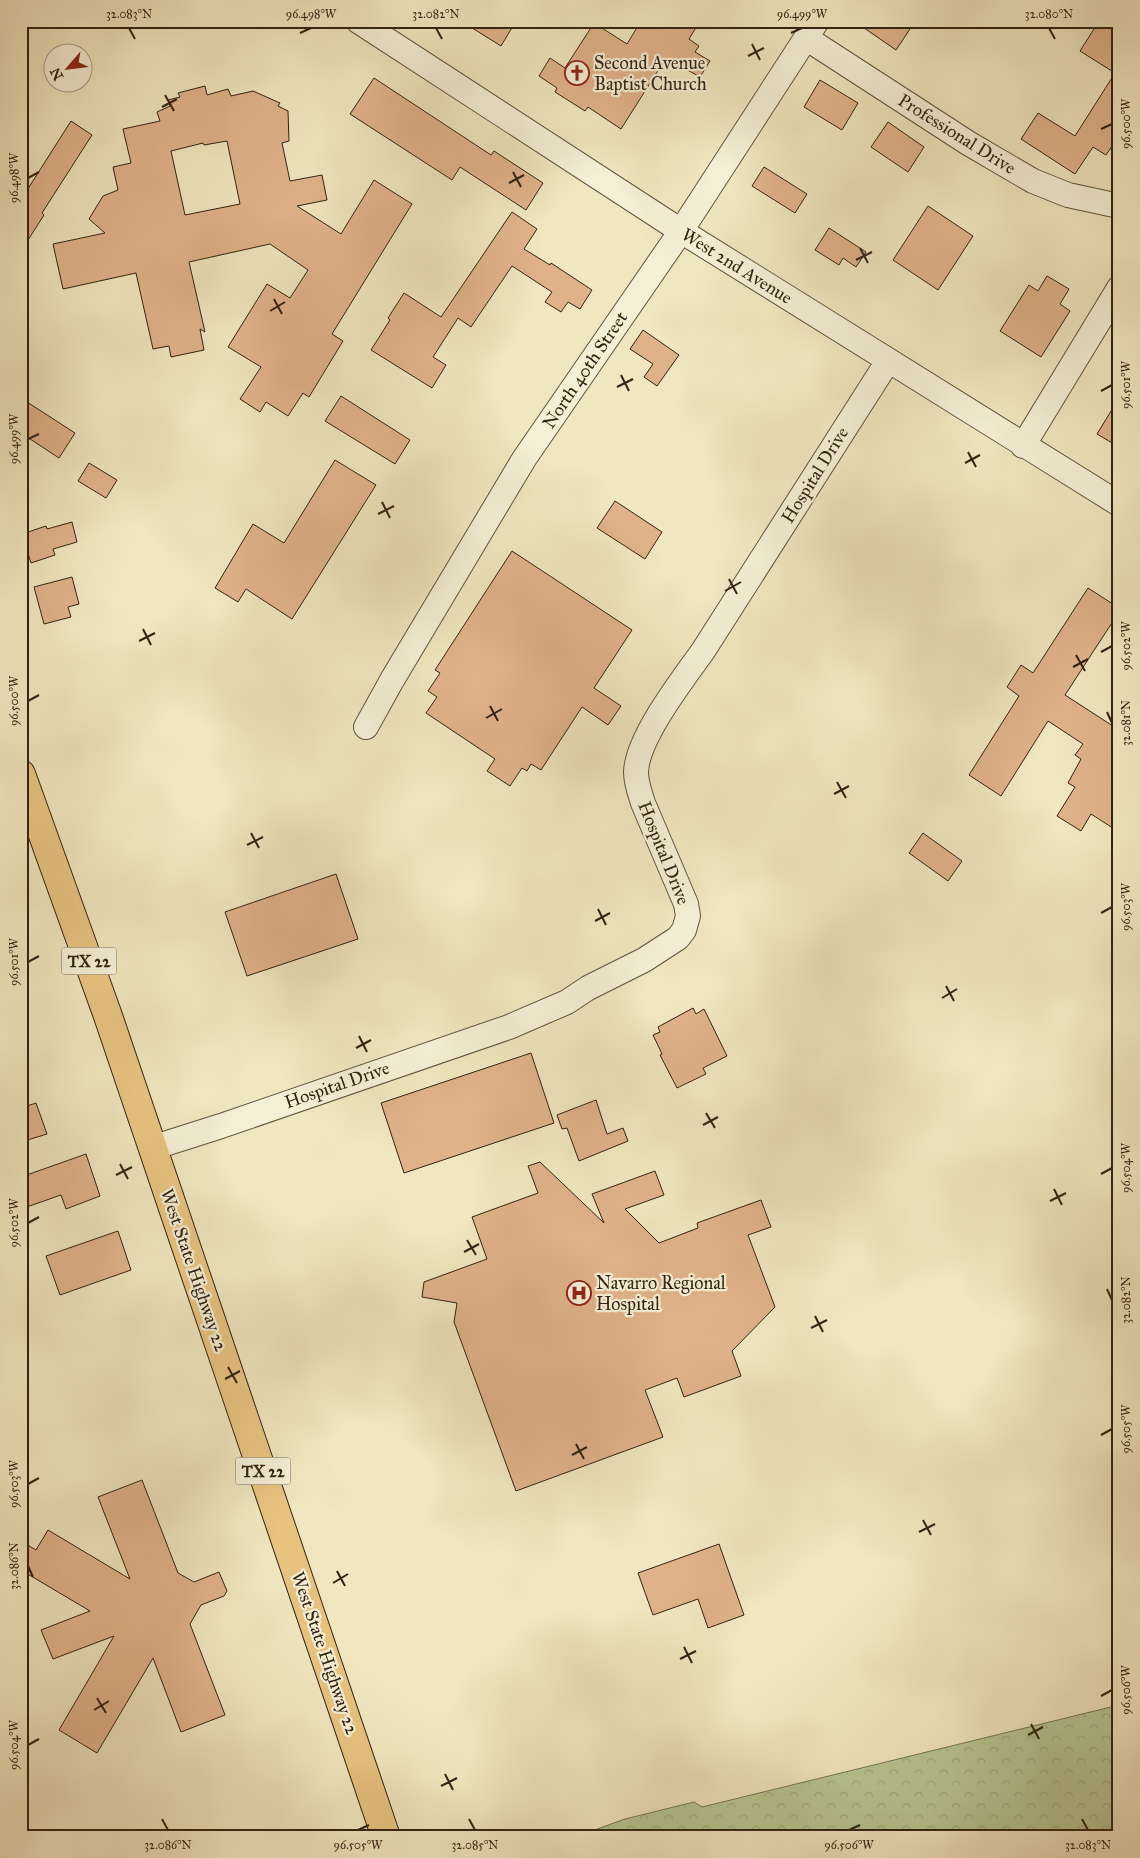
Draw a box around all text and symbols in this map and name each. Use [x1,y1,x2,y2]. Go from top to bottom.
text: 32.083°N [106,7,152,21]
text: 96.498°W [286,7,337,21]
text: 32.082°N [412,7,460,21]
text: 96.499°W [777,7,828,21]
text: 32.080°N [1025,7,1073,21]
north arrow [42,42,92,92]
place label: Second Avenue Baptist Church [594,52,707,95]
church icon: Second Avenue Baptist Church [564,60,590,86]
text: N [47,65,67,83]
street label: Professional Drive [894,89,1020,179]
text: 96.500°W [1119,98,1133,149]
text: 96.498°W [7,152,21,203]
street label: West 2nd Avenue [678,223,796,309]
street label: North 40th Street [538,307,633,433]
text: 96.501°W [1119,360,1133,409]
text: 96.499°W [7,413,21,464]
street label: Hospital Drive [777,423,853,527]
text: 96.502°W [1119,621,1133,671]
text: 96.500°W [7,675,21,726]
text: 32.081°N [1119,700,1133,746]
street label: Hospital Drive [633,798,695,908]
text: 96.503°W [1119,882,1133,931]
text: 96.501°W [7,937,21,986]
road number: TX 22 [62,948,116,974]
street label: Hospital Drive [282,1057,392,1113]
text: 96.504°W [1119,1142,1133,1193]
street label: West State Highway 22 [155,1186,232,1355]
text: 96.502°W [7,1198,21,1248]
place label: Navarro Regional Hospital [596,1272,726,1315]
text: 32.082°N [1119,1276,1133,1324]
hospital icon: Navarro Regional Hospital [566,1280,592,1306]
text: 96.505°W [1119,1404,1133,1453]
road number: TX 22 [236,1458,290,1484]
text: 96.503°W [7,1459,21,1508]
text: 32.086°N [7,1542,21,1590]
street label: West State Highway 22 [286,1569,363,1738]
text: 96.506°W [1119,1665,1133,1715]
text: 96.504°W [7,1719,21,1770]
text: 32.086°N [144,1838,192,1852]
text: 96.505°W [334,1838,383,1852]
text: 32.085°N [452,1838,498,1852]
text: 96.506°W [824,1838,874,1852]
text: 32.083°N [1065,1838,1111,1852]

